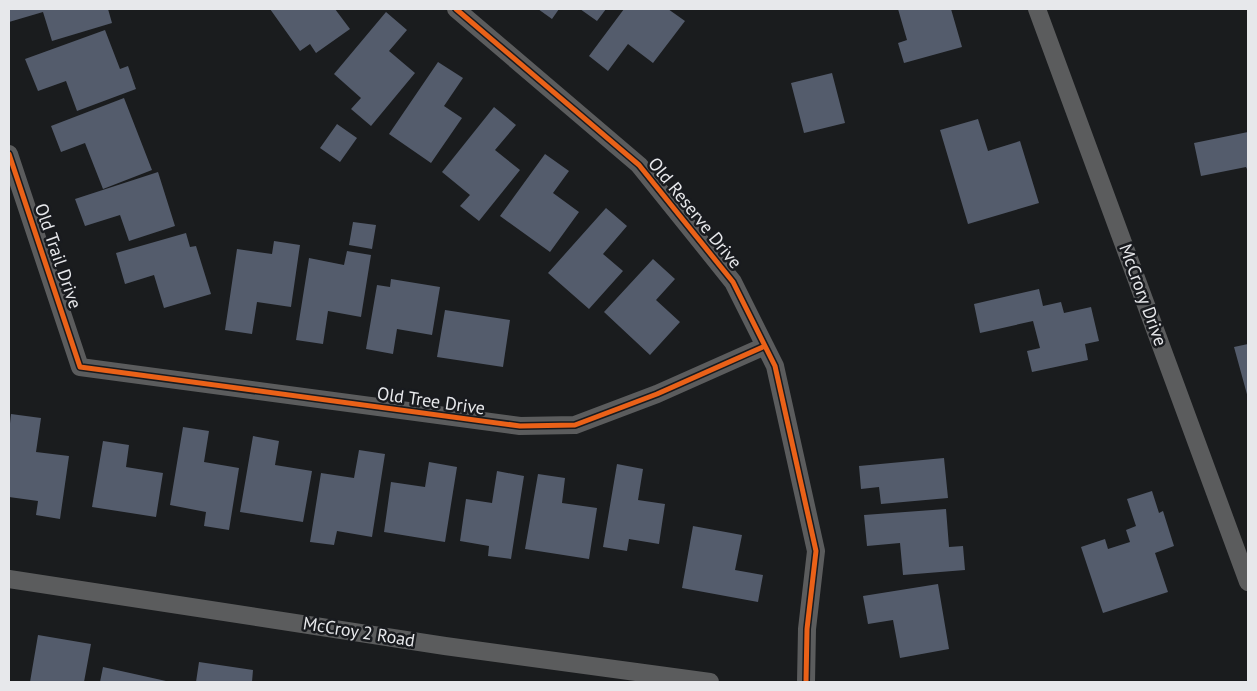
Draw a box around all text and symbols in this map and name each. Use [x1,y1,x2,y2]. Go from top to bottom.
street label: Old Reserve Drive [643,152,747,273]
street label: Old Trail Drive [30,200,87,312]
street label: McCrory Drive [1114,241,1173,349]
street label: Old Tree Drive [376,382,487,419]
street label: McCroy 2 Road [301,611,417,652]

